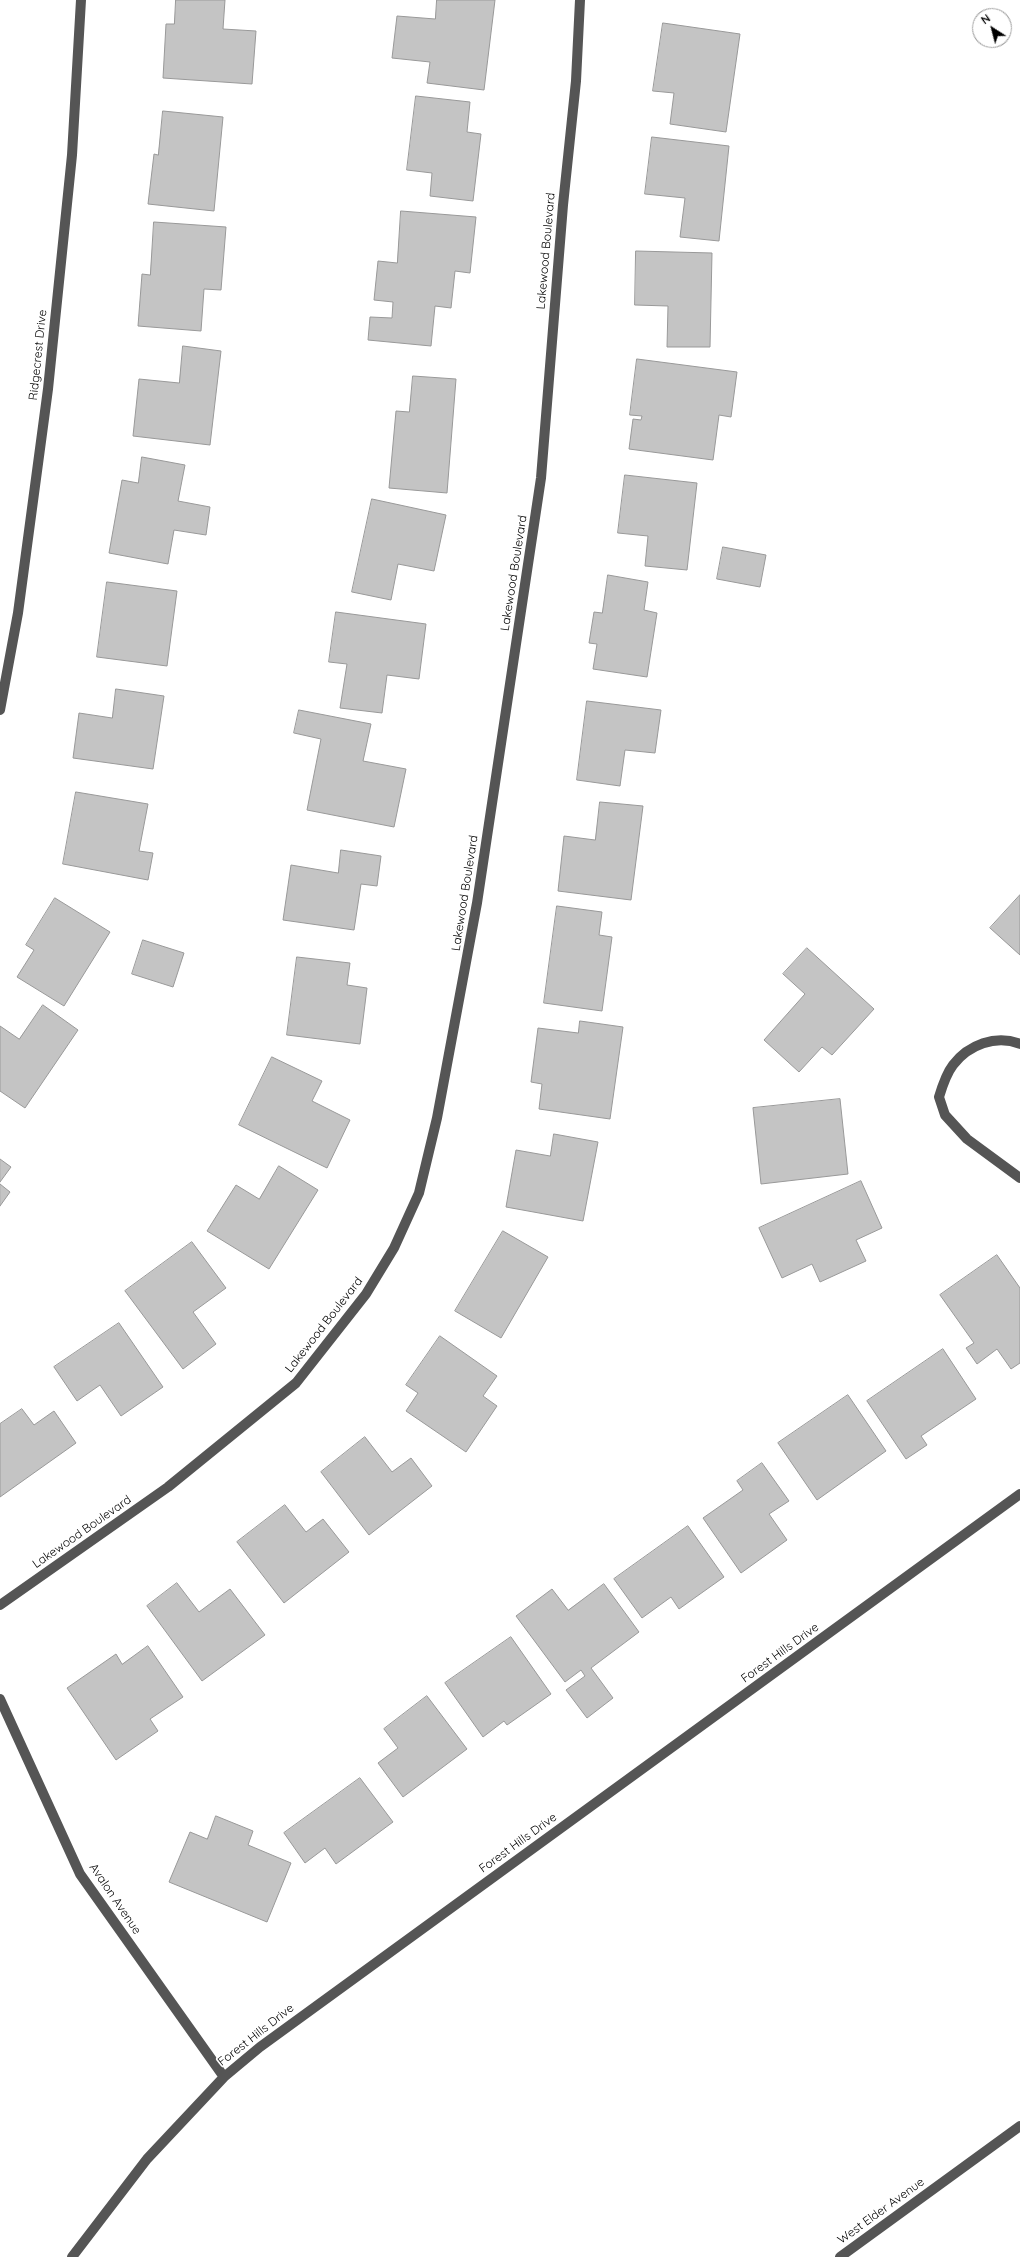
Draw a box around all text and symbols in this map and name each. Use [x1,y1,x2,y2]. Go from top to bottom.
north arrow [972,8,1012,48]
text: N [978,11,993,27]
street label: Lakewood Boulevard [534,192,558,310]
street label: Ridgecrest Drive [26,309,50,401]
street label: Lakewood Boulevard [498,514,530,632]
street label: Lakewood Boulevard [449,834,481,952]
street label: Lakewood Boulevard [282,1274,366,1376]
street label: Lakewood Boulevard [30,1493,134,1571]
street label: Forest Hills Drive [738,1620,822,1686]
street label: Forest Hills Drive [476,1810,560,1876]
street label: Avalon Avenue [86,1861,144,1937]
street label: Forest Hills Drive [215,2001,297,2069]
street label: West Elder Avenue [835,2175,927,2247]

